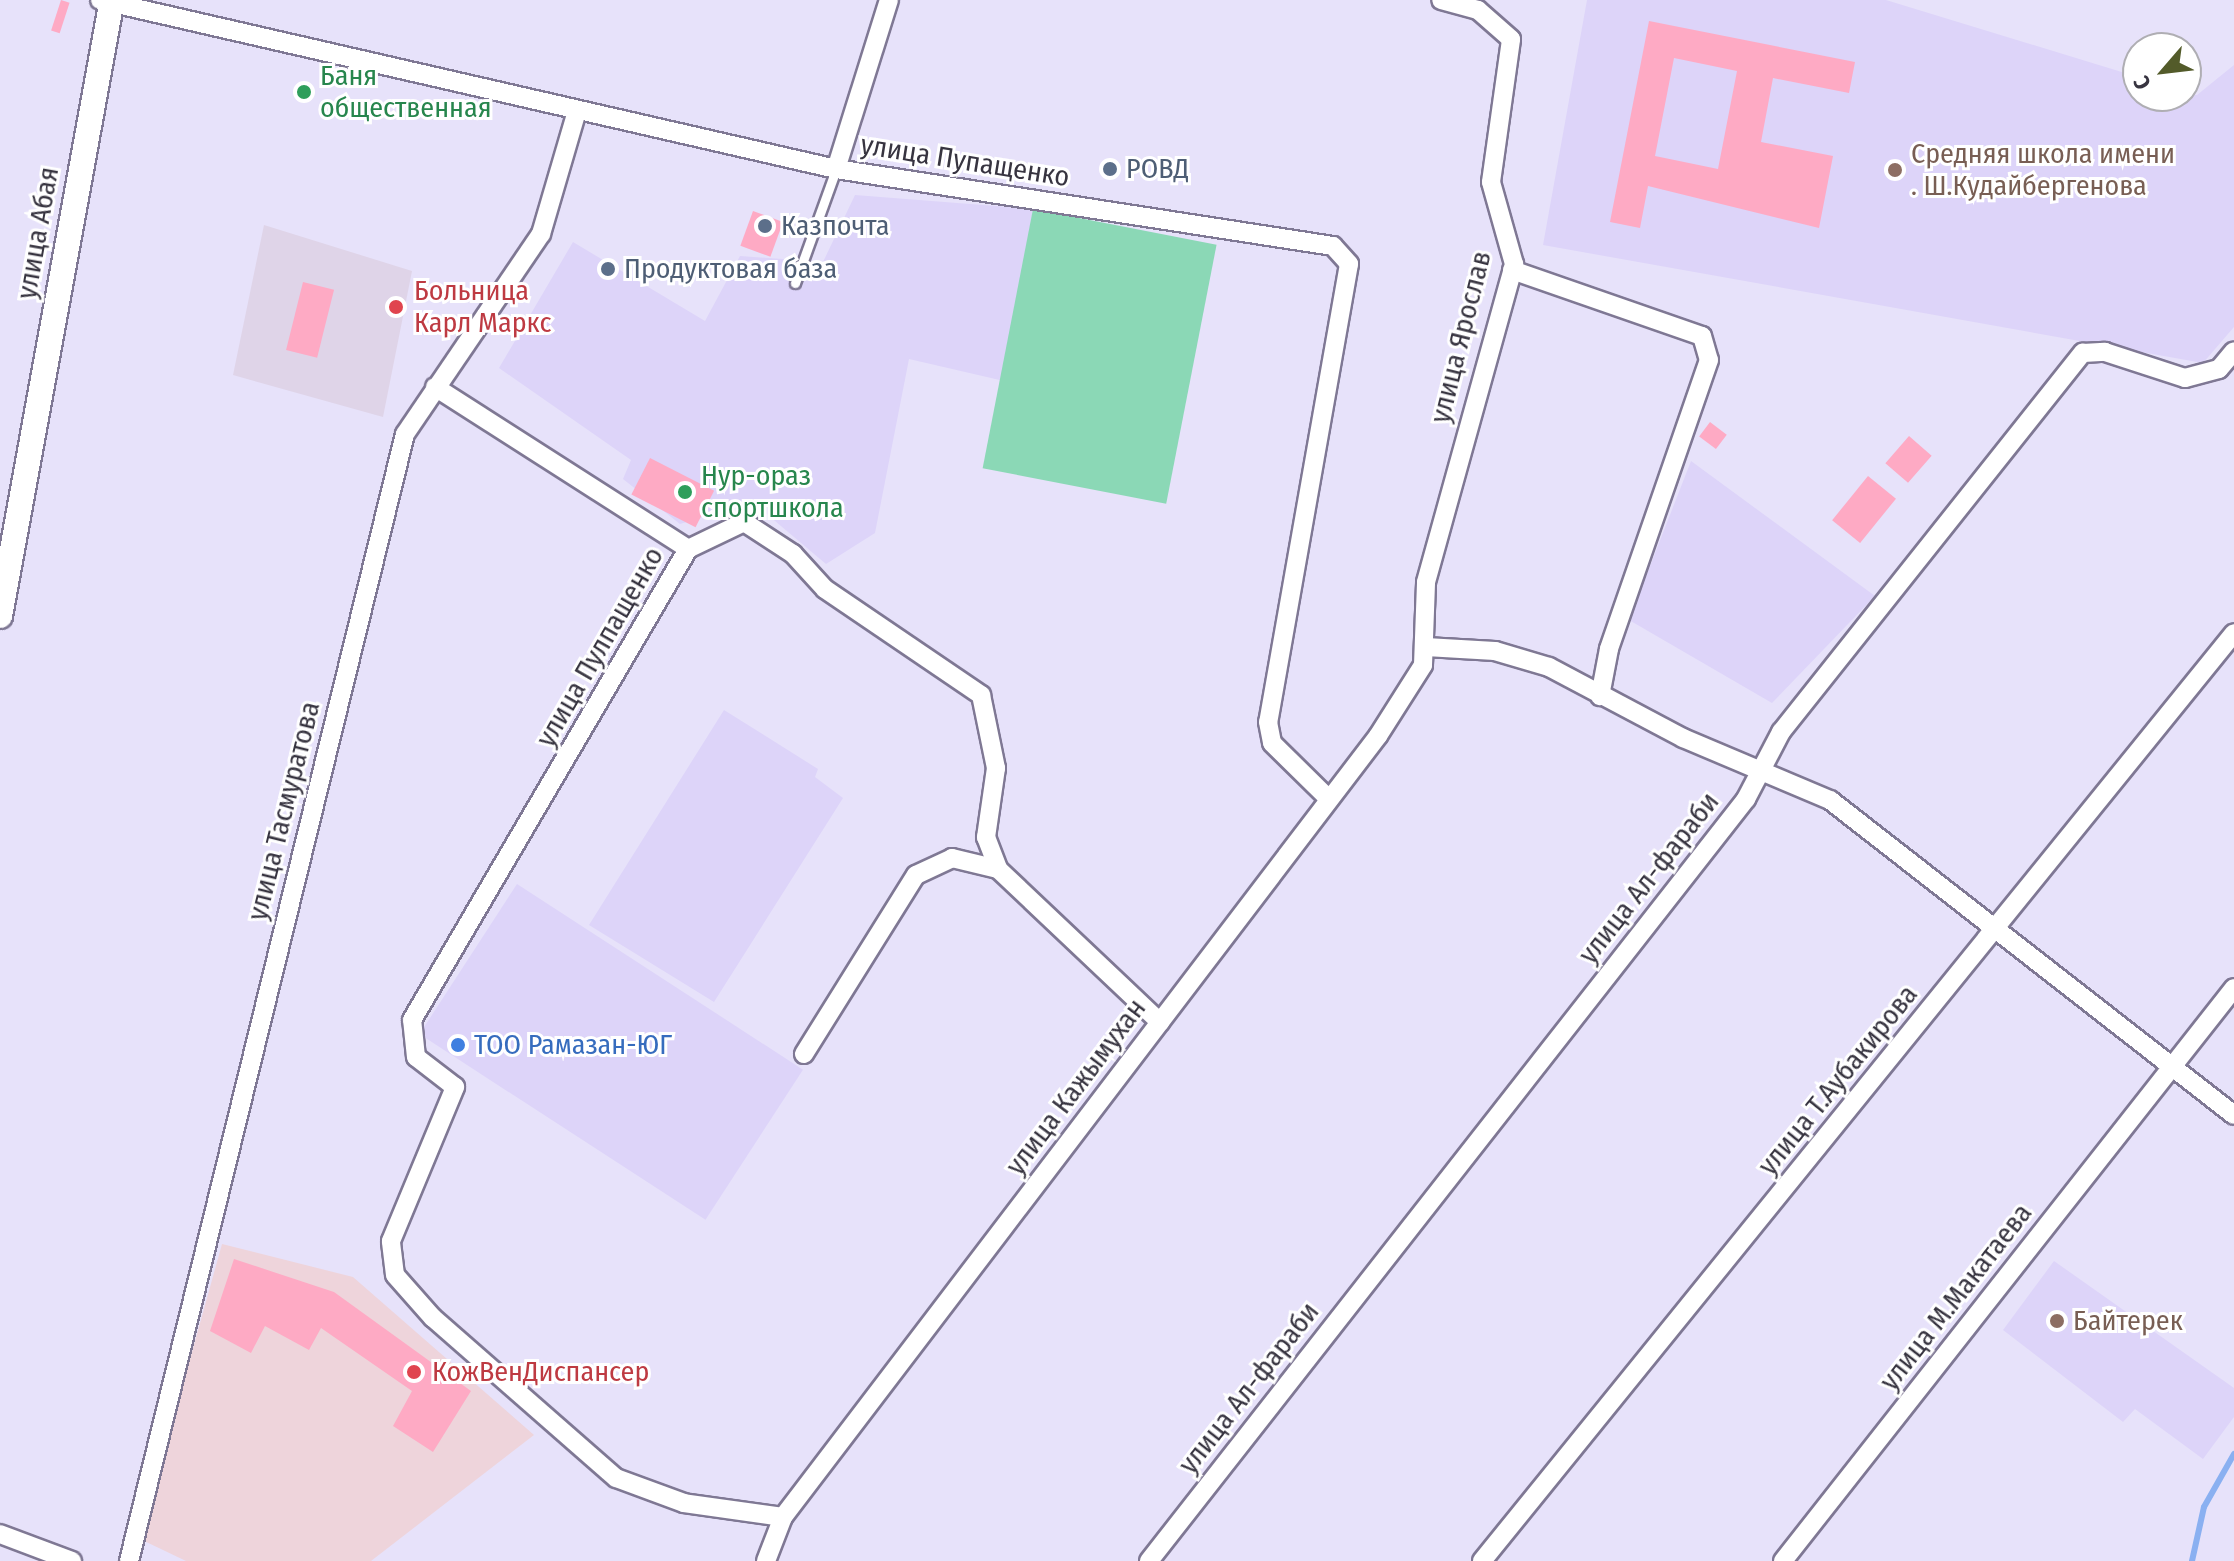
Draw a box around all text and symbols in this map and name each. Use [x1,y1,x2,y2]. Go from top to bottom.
north arrow [2122,32,2202,112]
place label: Баня общественная [320,59,492,125]
text: С [2128,71,2157,94]
marker: Баня общественная [295,83,313,101]
street label: улица Пупащенко [858,128,1072,194]
place label: Средняя школа имени . Ш.Кудайбергенова [1911,137,2175,203]
place label: РОВД [1126,152,1189,186]
marker: РОВД [1101,160,1119,178]
marker: Средняя школа имени . Ш.Кудайбергенова [1886,161,1904,179]
street label: улица Абая [10,164,66,302]
place label: Казпочта [781,209,889,243]
marker: Казпочта [756,217,774,235]
street label: улица Ярослав [1423,248,1499,426]
place label: Продуктовая база [624,252,837,286]
marker: Продуктовая база [599,260,617,278]
place label: Больница Карл Маркс [414,274,551,340]
marker: Больница Карл Маркс [385,296,407,318]
place label: Нур-ораз спортшкола [701,459,844,525]
marker: Нур-ораз спортшкола [676,483,694,501]
street label: улица Пулпащенко [529,541,671,753]
street label: улица Тасмуратова [241,698,327,924]
street label: улица Ал-фараби [1572,786,1726,970]
street label: улица Т.Аубакирова [1751,978,1925,1182]
street label: улица Кажымухан [999,992,1153,1182]
place label: ТОО Рамазан-ЮГ [474,1028,672,1062]
marker: ТОО Рамазан-ЮГ [449,1036,467,1054]
street label: улица М.Макатаева [1873,1197,2039,1397]
street label: улица Ал-фараби [1172,1296,1326,1480]
place label: Байтерек [2073,1304,2183,1338]
marker: Байтерек [2048,1312,2066,1330]
place label: КожВенДиспансер [432,1355,649,1389]
marker: КожВенДиспансер [403,1361,425,1383]

